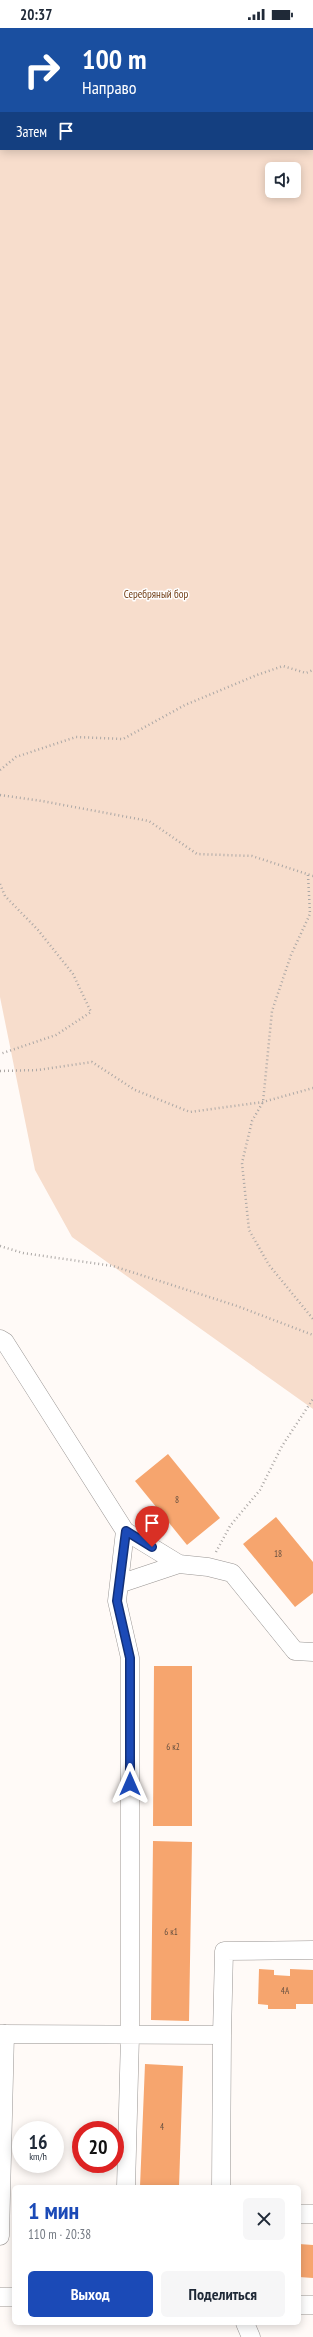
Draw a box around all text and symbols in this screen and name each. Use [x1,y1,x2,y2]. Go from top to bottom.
text: 20:37 [20,5,52,24]
text: 100 m [82,40,146,77]
icon: right [16,44,68,96]
text: Направо [82,76,137,99]
icon: arrive [55,120,77,142]
text: Затем [16,122,47,141]
map controls [265,162,301,198]
button: sound [265,162,301,198]
park label: Серебряный бор [124,587,188,601]
house number: 8 [175,1494,179,1505]
pin [135,1506,169,1547]
icon: arrive [141,1512,163,1534]
house number: 18 [274,1548,282,1559]
house number: 6 к2 [166,1741,180,1752]
position arrow [109,1763,151,1805]
house number: 6 к1 [164,1926,178,1937]
house number: 4А [281,1985,290,1996]
speed limit sign: 20 [72,2121,124,2173]
house number: 4 [160,2121,164,2132]
text: 16 [28,2129,48,2155]
text: km/h [29,2150,47,2163]
text: 1 мин [28,2195,79,2226]
button: close [243,2198,285,2240]
text: 110 m · 20:38 [28,2226,91,2243]
button: Выход [28,2271,153,2317]
button: Поделиться [161,2271,285,2317]

